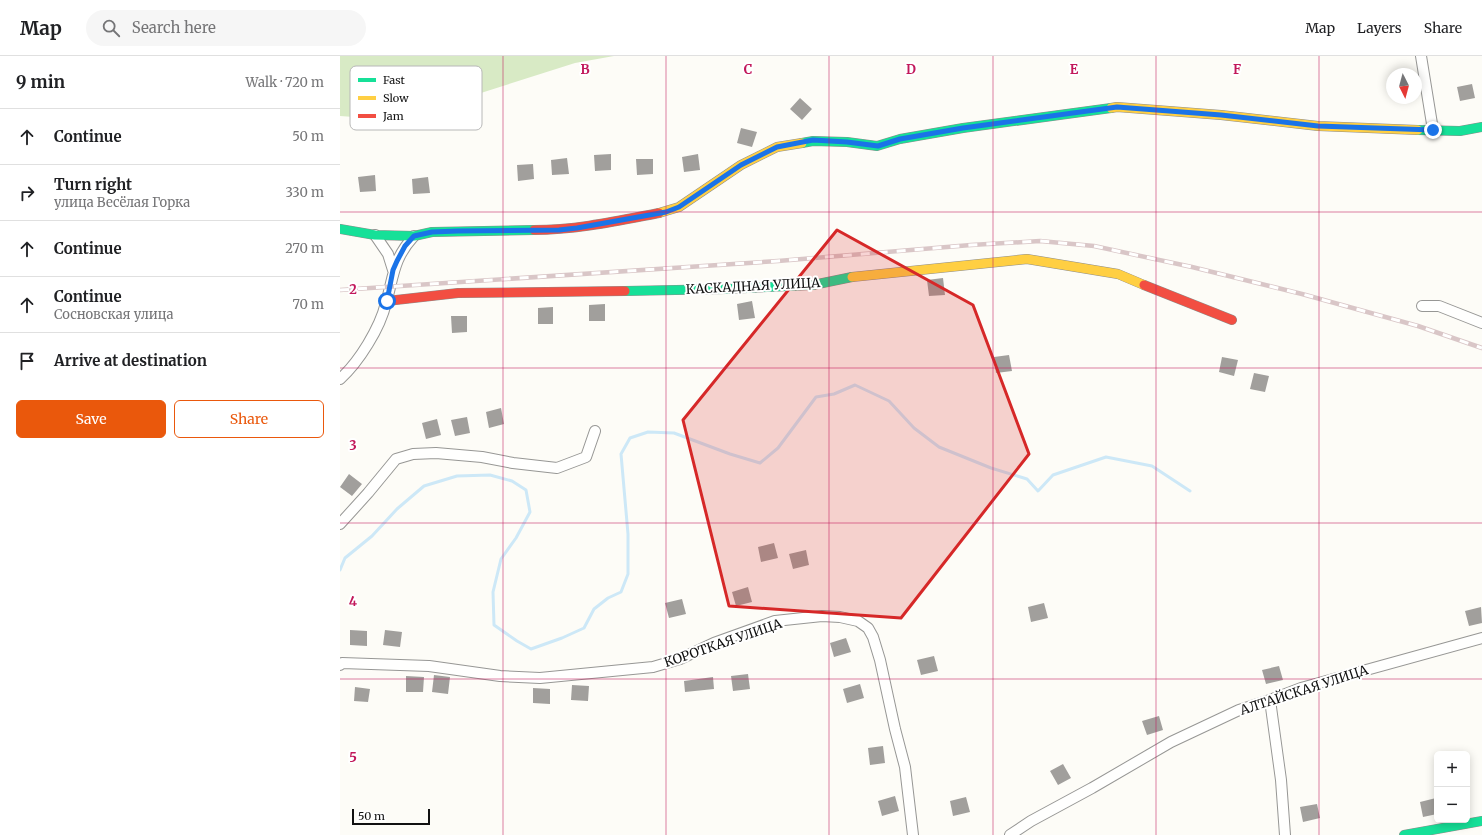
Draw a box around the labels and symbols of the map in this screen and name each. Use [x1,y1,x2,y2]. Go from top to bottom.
text: B [580,61,590,78]
text: C [744,61,753,78]
text: D [906,61,916,78]
text: E [1070,61,1079,78]
text: F [1233,61,1241,78]
legend [350,66,482,130]
north arrow [1386,68,1422,104]
text: Fast [383,73,406,87]
text: Slow [383,91,409,105]
text: Jam [382,109,404,123]
route end [1424,121,1442,139]
street label: КАСКАДНАЯ УЛИЦА [685,274,822,298]
text: 2 [349,281,357,298]
route start [378,292,396,310]
text: 3 [349,437,357,454]
text: 4 [349,593,358,610]
street label: КОРОТКАЯ УЛИЦА [662,615,785,671]
street label: АЛТАЙСКАЯ УЛИЦА [1236,660,1371,719]
text: 5 [349,749,357,766]
scale bar [352,807,430,826]

